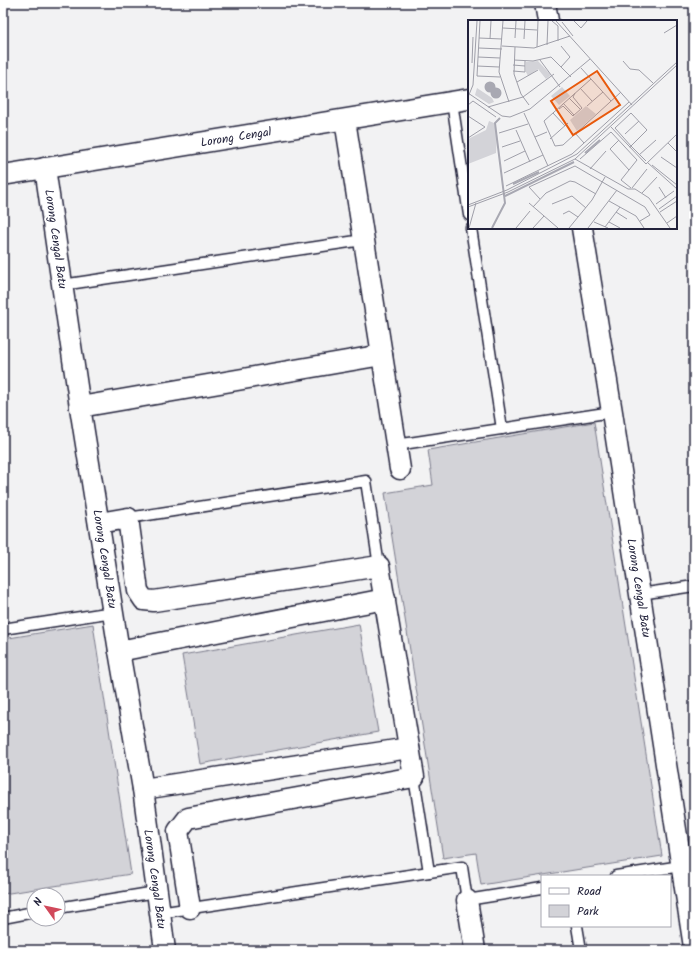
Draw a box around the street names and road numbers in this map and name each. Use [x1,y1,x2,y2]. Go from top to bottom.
street label: Lorong Cengal [199,123,273,152]
street label: Lorong Cengal Batu [39,188,72,290]
street label: Lorong Cengal Batu [87,508,122,610]
street label: Lorong Cengal Batu [621,537,656,639]
street label: Lorong Cengal Batu [138,828,171,930]

